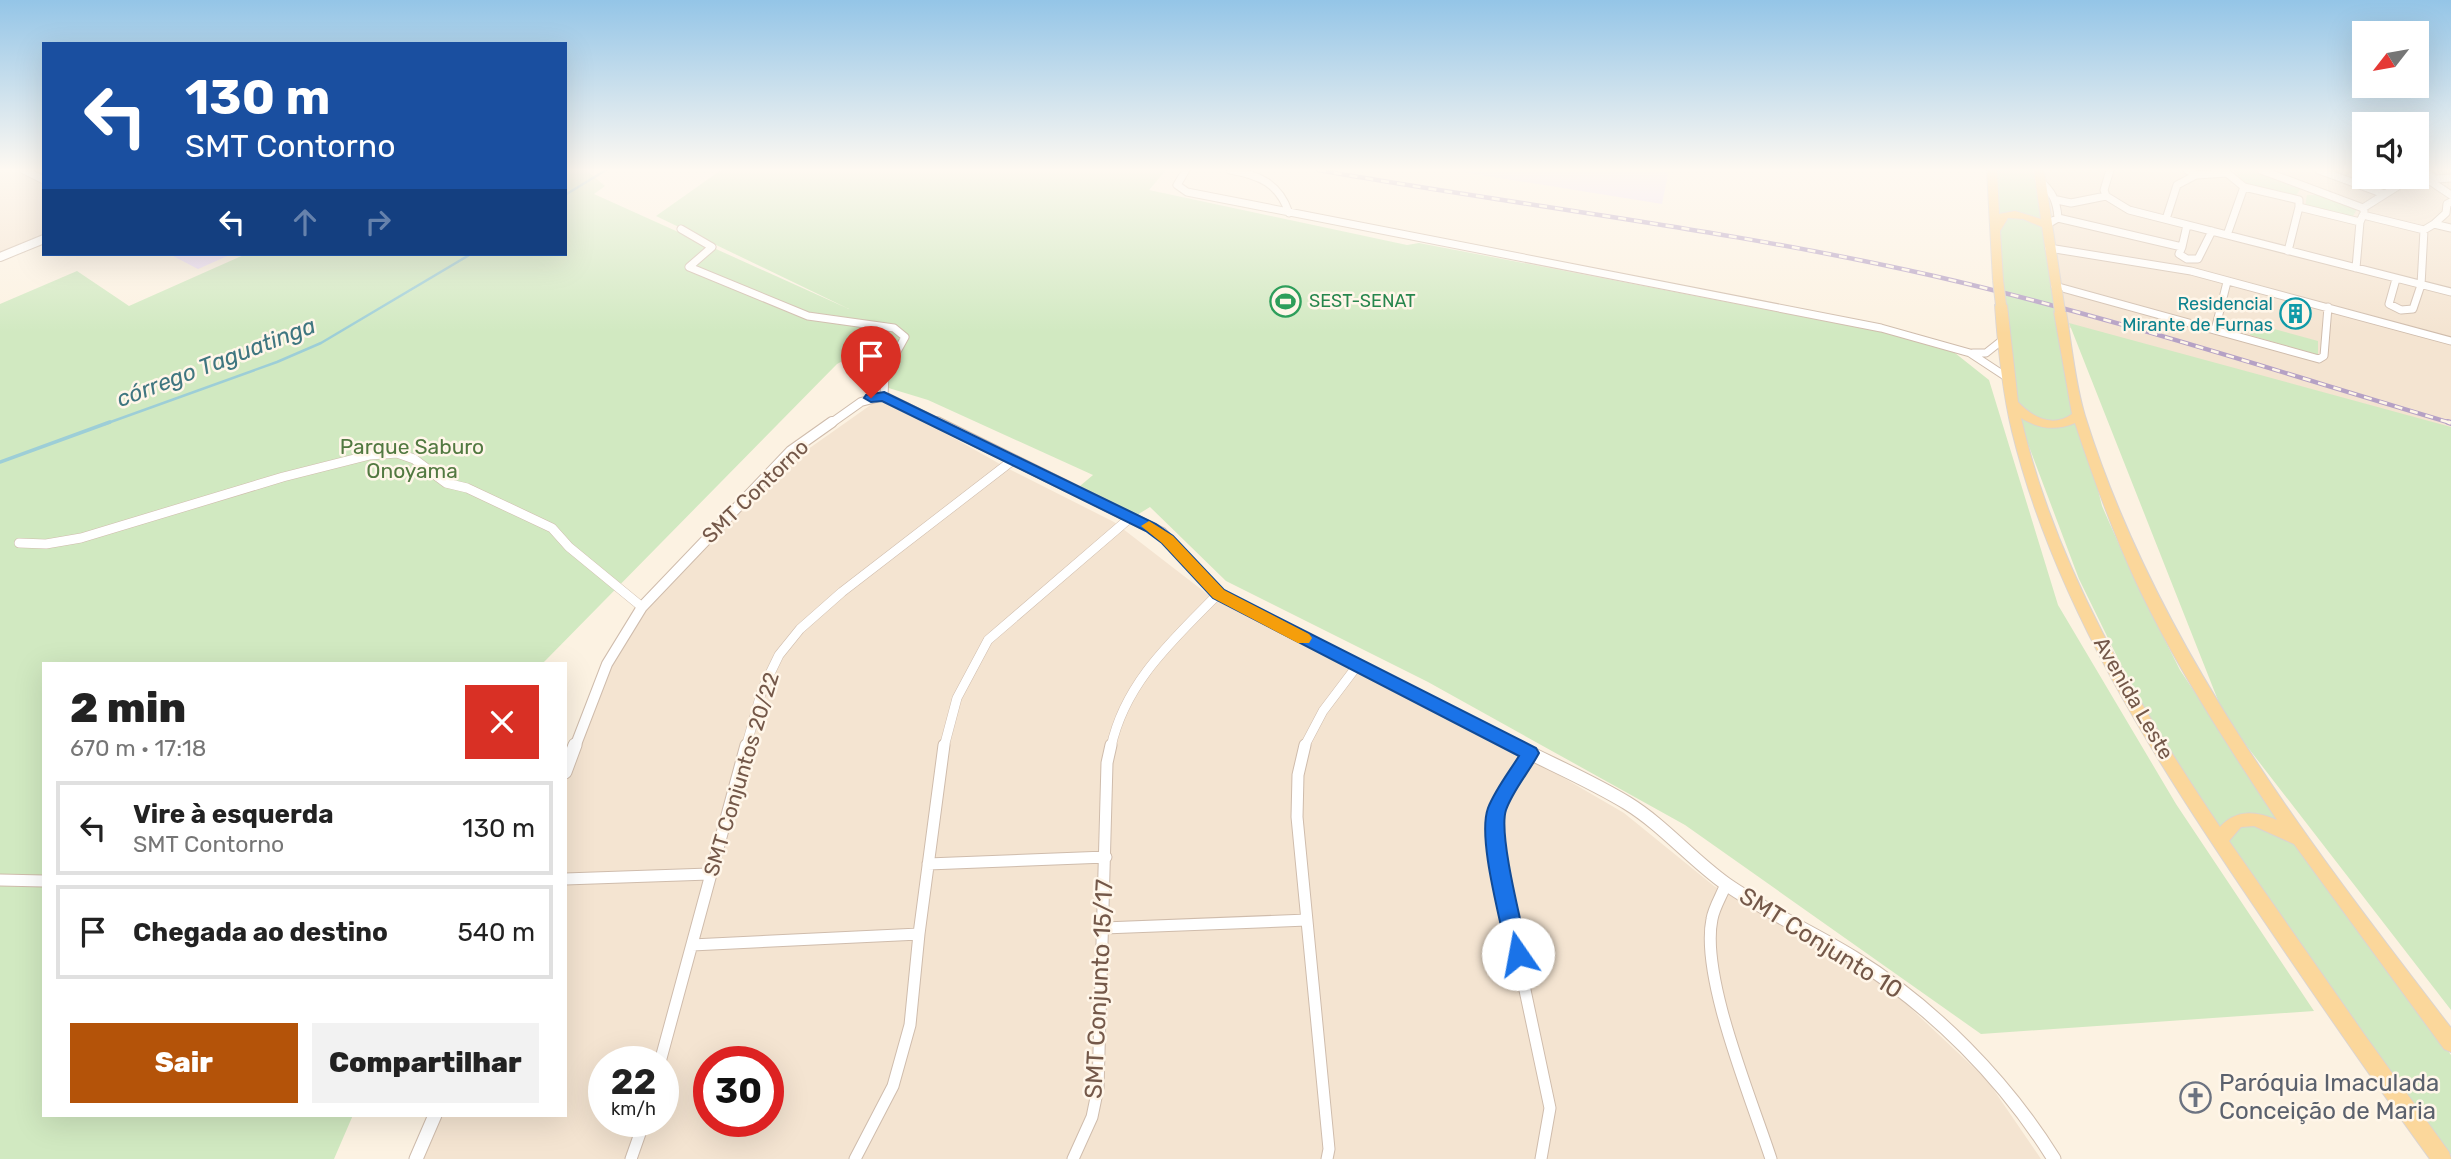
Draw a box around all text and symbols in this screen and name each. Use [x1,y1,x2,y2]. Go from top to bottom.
north arrow [2352,21,2429,98]
map controls [2352,21,2429,189]
text: 130 m [185,68,330,126]
icon: left [70,70,161,161]
button: sound [2352,112,2429,189]
text: SMT Contorno [185,127,396,165]
icon: left [213,203,251,241]
icon: ahead [286,203,324,241]
icon: right [359,203,397,241]
sports icon: SEST-SENAT [1269,284,1303,318]
place label: SEST-SENAT [1309,290,1416,312]
place label: Residencial Mirante de Furnas [2122,293,2273,336]
building icon: Residencial Mirante de Furnas [2279,297,2313,331]
water label: córrego Taguatinga [112,311,320,413]
pin [841,326,901,398]
icon: arrive [852,337,890,375]
park label: Parque Saburo Onoyama [340,434,484,483]
street label: SMT Contorno [697,434,813,548]
street label: Avenida Leste [2089,632,2179,764]
street label: SMT Conjuntos 20/22 [698,669,784,879]
text: 2 min [70,683,186,733]
button: close [465,685,539,759]
text: 670 m · 17:18 [70,734,207,762]
text: Vire à esquerda [133,799,334,830]
icon: left [74,809,112,847]
text: 130 m [462,813,535,844]
text: SMT Contorno [133,830,284,858]
street label: SMT Conjunto 15/17 [1079,878,1119,1100]
street label: SMT Conjunto 10 [1734,882,1908,1004]
icon: arrive [74,913,112,951]
text: Chegada ao destino [133,917,388,948]
text: 540 m [457,917,535,948]
position arrow [1481,917,1555,991]
button: Sair [70,1023,298,1103]
button: Compartilhar [312,1023,539,1103]
speed limit sign: 30 [693,1046,784,1137]
text: 22 [611,1061,656,1103]
place label: Paróquia Imaculada Conceição de Maria [2219,1069,2439,1125]
church icon: Paróquia Imaculada Conceição de Maria [2179,1080,2213,1114]
text: km/h [611,1098,656,1120]

